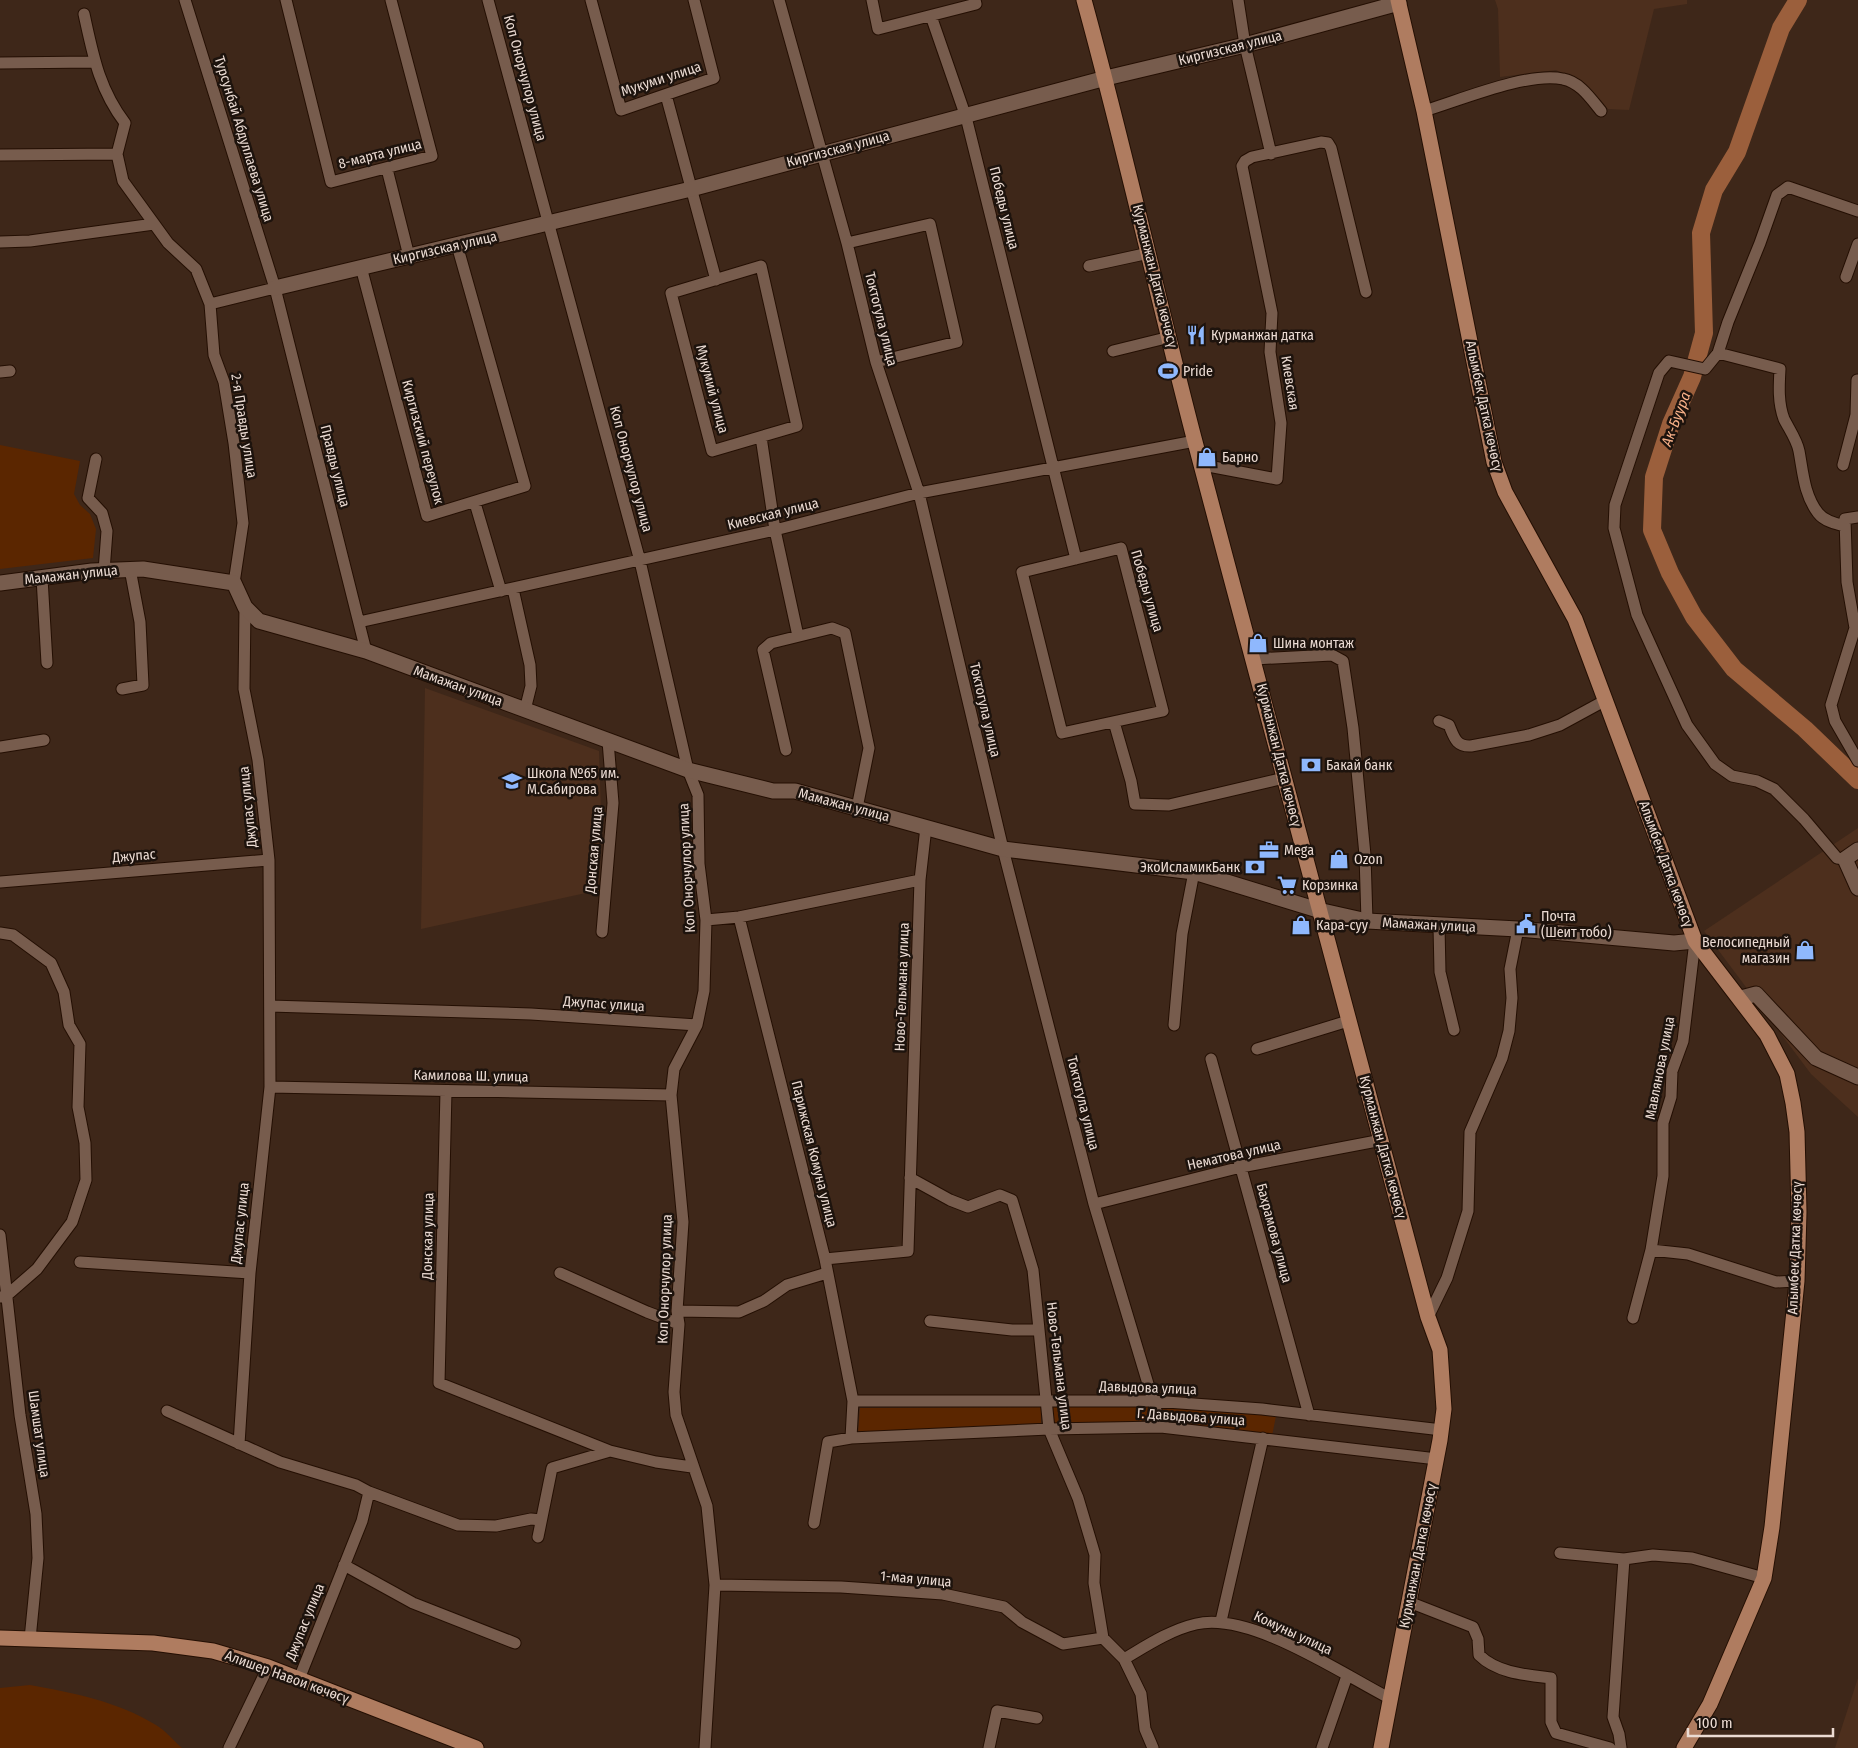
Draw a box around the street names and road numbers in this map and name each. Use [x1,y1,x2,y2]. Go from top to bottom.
street label: Коп Онорчулор улица [500,13,550,143]
street label: Киргизская улица [1176,27,1284,69]
street label: Турсунбай Абдуллаева улица [211,54,277,224]
street label: Мукуми улица [619,58,703,100]
street label: Киргизская улица [785,127,892,171]
street label: 8-марта улица [337,135,423,173]
street label: Победы улица [986,165,1023,251]
street label: Курманжан Датка көчөсү [1129,203,1181,350]
street label: Киргизская улица [391,228,499,268]
street label: Токтогула улица [861,270,901,368]
street label: Алымбек Датка көчөсү [1462,339,1506,474]
street label: Мукумий улица [692,343,732,435]
street label: Киевская [1277,354,1303,412]
street label: 2-я Правды улица [227,372,261,480]
street label: Киргизский переулок [398,378,448,507]
street label: Коп Онорчулор улица [606,404,656,534]
street label: Правды улица [317,423,353,509]
street label: Киевская улица [726,494,821,534]
street label: Победы улица [1127,548,1167,634]
street label: Мамажан улица [24,562,119,588]
street label: Токтогула улица [966,661,1004,759]
street label: Мамажан улица [411,662,505,710]
street label: Курманжан Датка көчөсү [1253,682,1305,829]
street label: Джупас улица [235,765,261,849]
street label: Мамажан улица [797,785,892,825]
street label: Алымбек Датка көчөсү [1635,798,1697,930]
street label: Коп Онорчулор улица [675,803,699,933]
street label: Донская улица [582,806,606,895]
street label: Джупас [111,846,156,866]
street label: Мамажан улица [1382,914,1476,936]
street label: Ново-Тельмана улица [891,922,913,1052]
street label: Джупас улица [562,993,645,1015]
street label: Мавлянова улица [1642,1015,1678,1121]
street label: Токтогула улица [1063,1054,1103,1152]
street label: Камилова Ш. улица [413,1066,529,1086]
street label: Курманжан Датка көчөсү [1356,1074,1410,1221]
street label: Парижская Комуна улица [788,1079,840,1229]
street label: Нематова улица [1186,1136,1282,1174]
street label: Алымбек Датка көчөсү [1784,1180,1806,1315]
street label: Джупас улица [227,1181,253,1265]
street label: Бахрамова улица [1253,1181,1296,1285]
street label: Донская улица [419,1192,437,1281]
street label: Коп Онорчулор улица [654,1214,676,1344]
street label: Ново-Тельмана улица [1043,1301,1075,1431]
street label: Давыдова улица [1098,1378,1197,1398]
street label: Шамшат улица [24,1389,54,1479]
street label: Г. Давыдова улица [1136,1405,1246,1429]
street label: Курманжан Датка көчөсү [1396,1481,1441,1630]
street label: 1-мая улица [880,1567,952,1591]
street label: Джупас улица [281,1581,328,1664]
street label: Комуны улица [1251,1607,1335,1659]
street label: Алишер Навои көчөсү [223,1647,352,1708]

